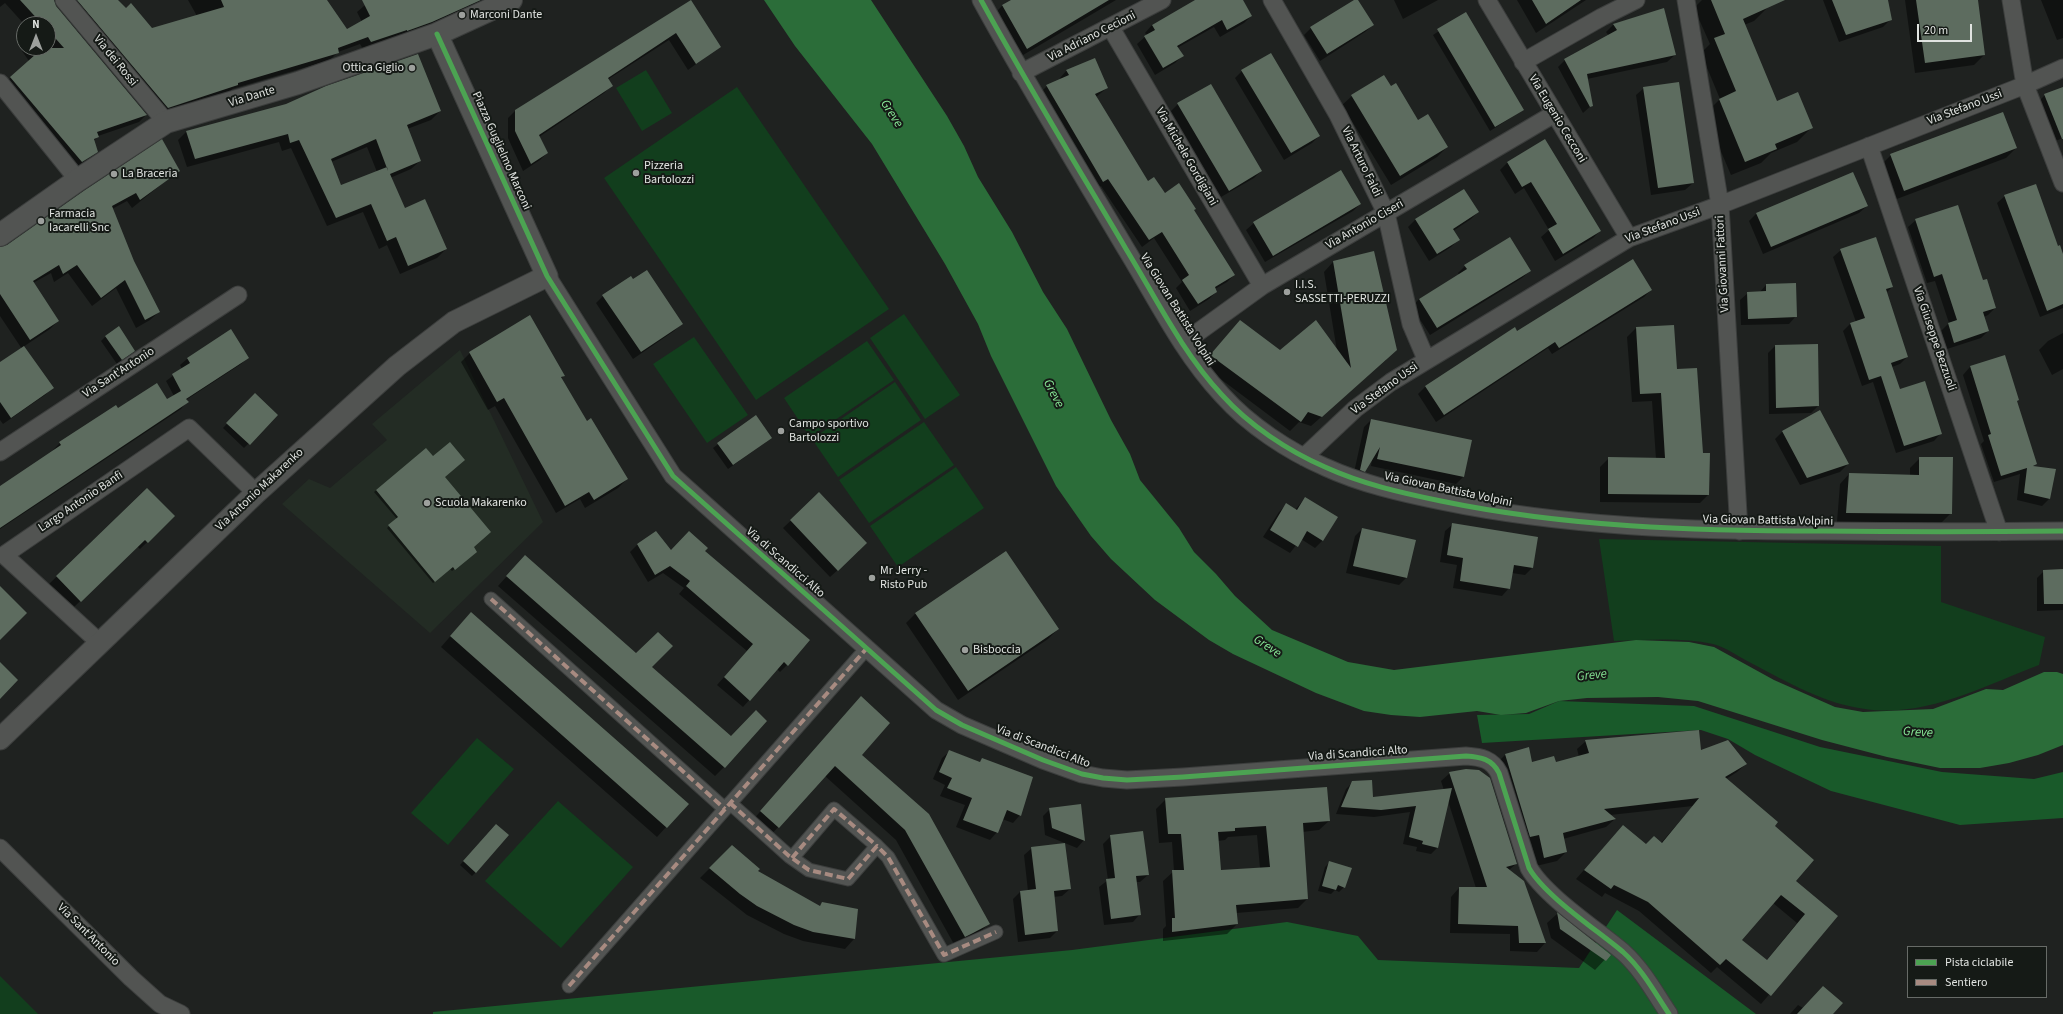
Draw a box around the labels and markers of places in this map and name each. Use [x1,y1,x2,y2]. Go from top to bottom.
place label: Marconi Dante [470,8,542,22]
marker: Marconi Dante [457,10,467,20]
place label: Ottica Giglio [342,61,404,75]
marker: Ottica Giglio [407,63,417,73]
place label: Pizzeria Bartolozzi [644,159,694,187]
place label: La Braceria [122,167,178,181]
marker: Pizzeria Bartolozzi [631,168,641,178]
marker: La Braceria [109,169,119,179]
place label: Farmacia Iacarelli Snc [49,207,110,235]
marker: Farmacia Iacarelli Snc [36,216,46,226]
place label: I.I.S. SASSETTI-PERUZZI [1295,278,1390,306]
marker: I.I.S. SASSETTI-PERUZZI [1282,287,1292,297]
place label: Campo sportivo Bartolozzi [789,417,869,445]
marker: Campo sportivo Bartolozzi [776,426,786,436]
place label: Scuola Makarenko [435,496,527,510]
marker: Scuola Makarenko [422,498,432,508]
place label: Mr Jerry - Risto Pub [880,564,927,592]
marker: Mr Jerry - Risto Pub [867,573,877,583]
place label: Bisboccia [973,643,1021,657]
marker: Bisboccia [960,645,970,655]

